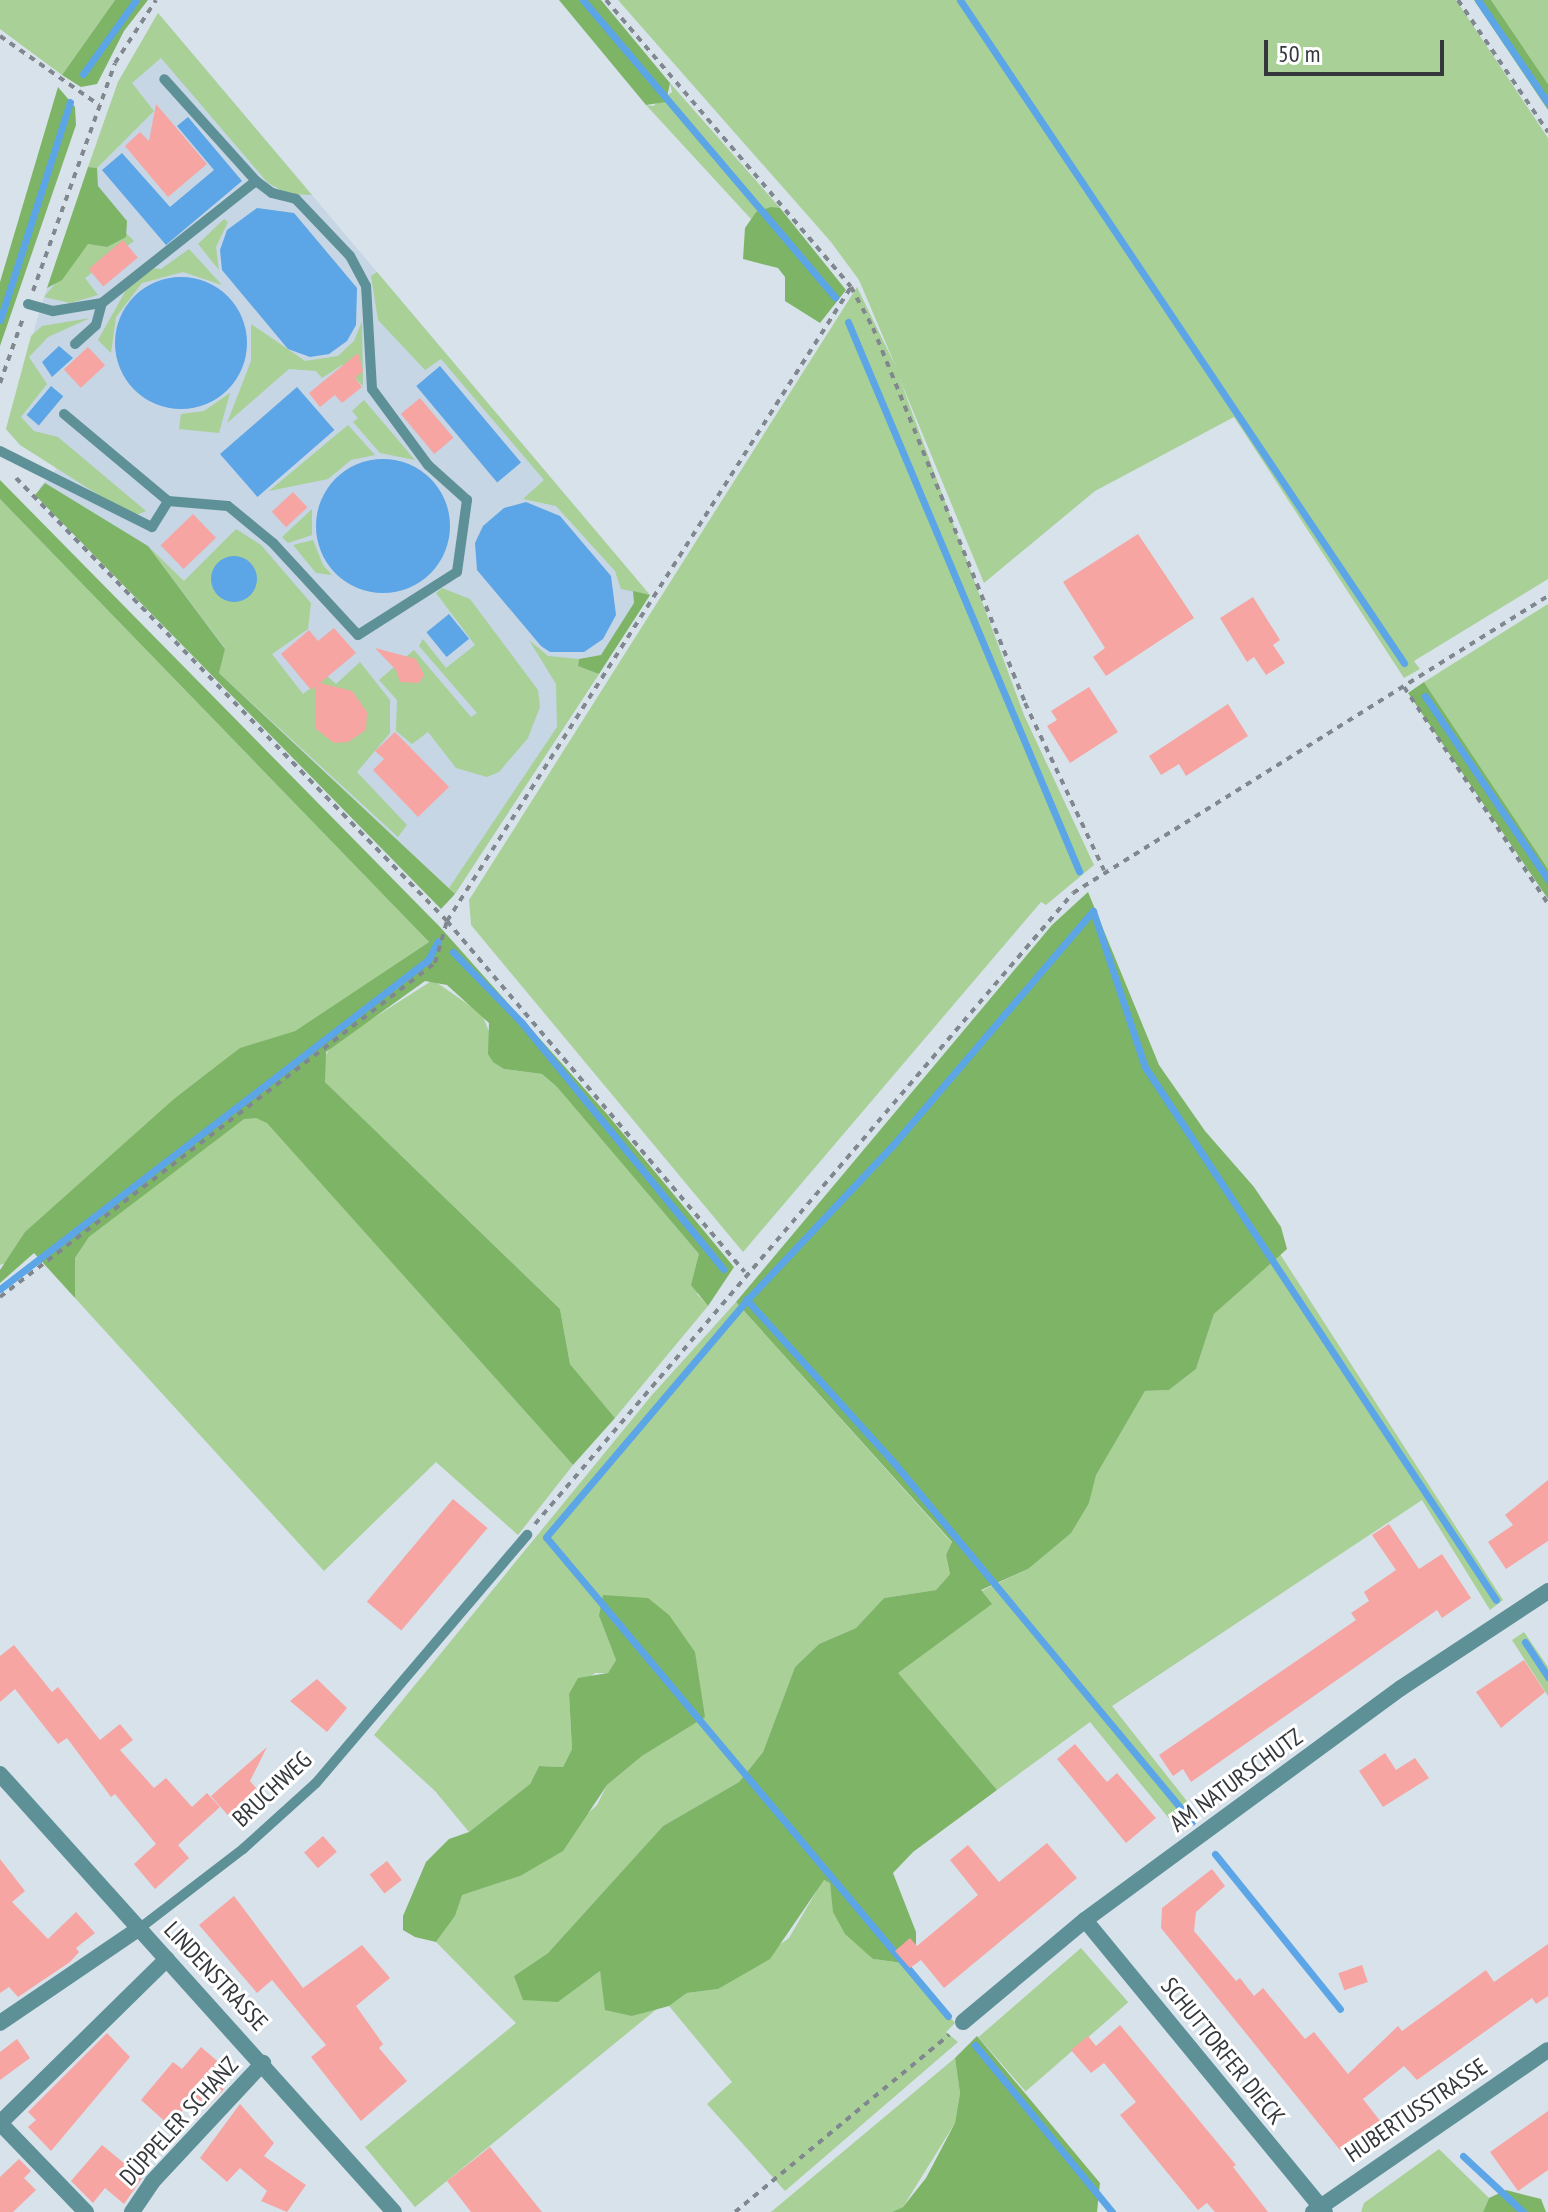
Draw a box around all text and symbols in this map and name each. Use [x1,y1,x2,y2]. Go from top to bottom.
scale bar [1268,24,1448,74]
text: 50 m [1278,38,1320,69]
street label: AM NATURSCHUTZ [1164,1722,1308,1838]
street label: BRUCHWEG [227,1745,317,1833]
street label: LINDENSTRASSE [158,1916,274,2036]
street label: SCHUTTORFER DIECK [1155,1972,1291,2130]
street label: DÜPPELER SCHANZ [114,2051,244,2191]
street label: HUBERTUSSTRASSE [1340,2052,1492,2168]

